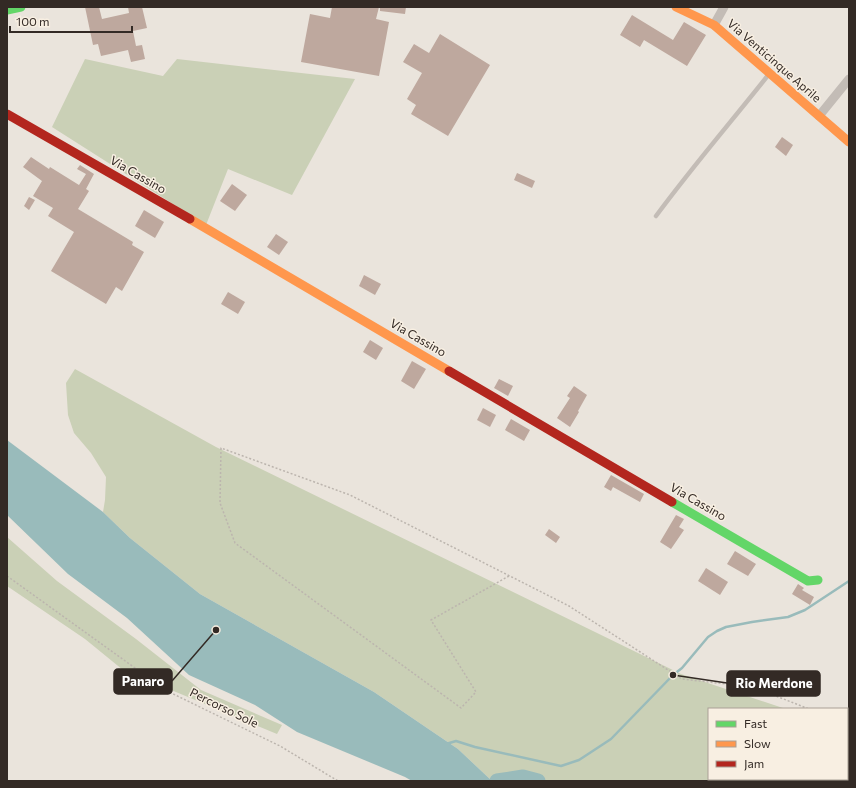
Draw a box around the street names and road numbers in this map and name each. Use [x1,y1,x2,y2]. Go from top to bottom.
street label: Via Venticinque Aprile [725,16,824,105]
street label: Via Cassino [108,152,169,196]
street label: Via Cassino [388,315,449,359]
street label: Via Cassino [668,479,729,523]
street label: Percorso Sole [188,684,261,730]

